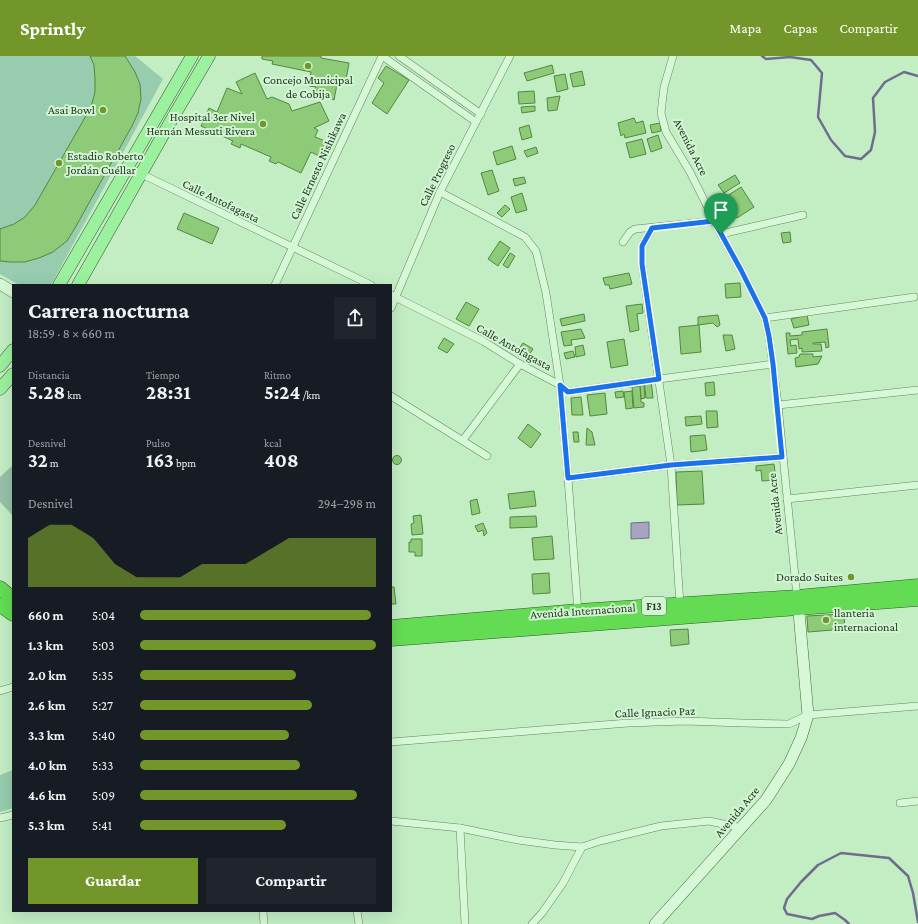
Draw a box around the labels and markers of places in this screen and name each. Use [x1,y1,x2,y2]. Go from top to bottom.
marker: Concejo Municipal de Cobija [303,61,313,71]
place label: Concejo Municipal de Cobija [263,73,353,101]
place label: Asai Bowl [48,103,95,117]
marker: Asai Bowl [98,105,108,115]
place label: Hospital 3er Nivel Hernán Messuti Rivera [146,110,255,138]
marker: Hospital 3er Nivel Hernán Messuti Rivera [258,119,268,129]
place label: Estadio Roberto Jordán Cuéllar [66,149,143,177]
marker: Estadio Roberto Jordán Cuéllar [54,158,64,168]
pin [704,193,738,234]
place label: Dorado Suites [776,570,843,584]
marker: Dorado Suites [846,572,856,582]
place label: llanteria internacional [834,606,898,634]
marker: llanteria internacional [821,615,831,625]

